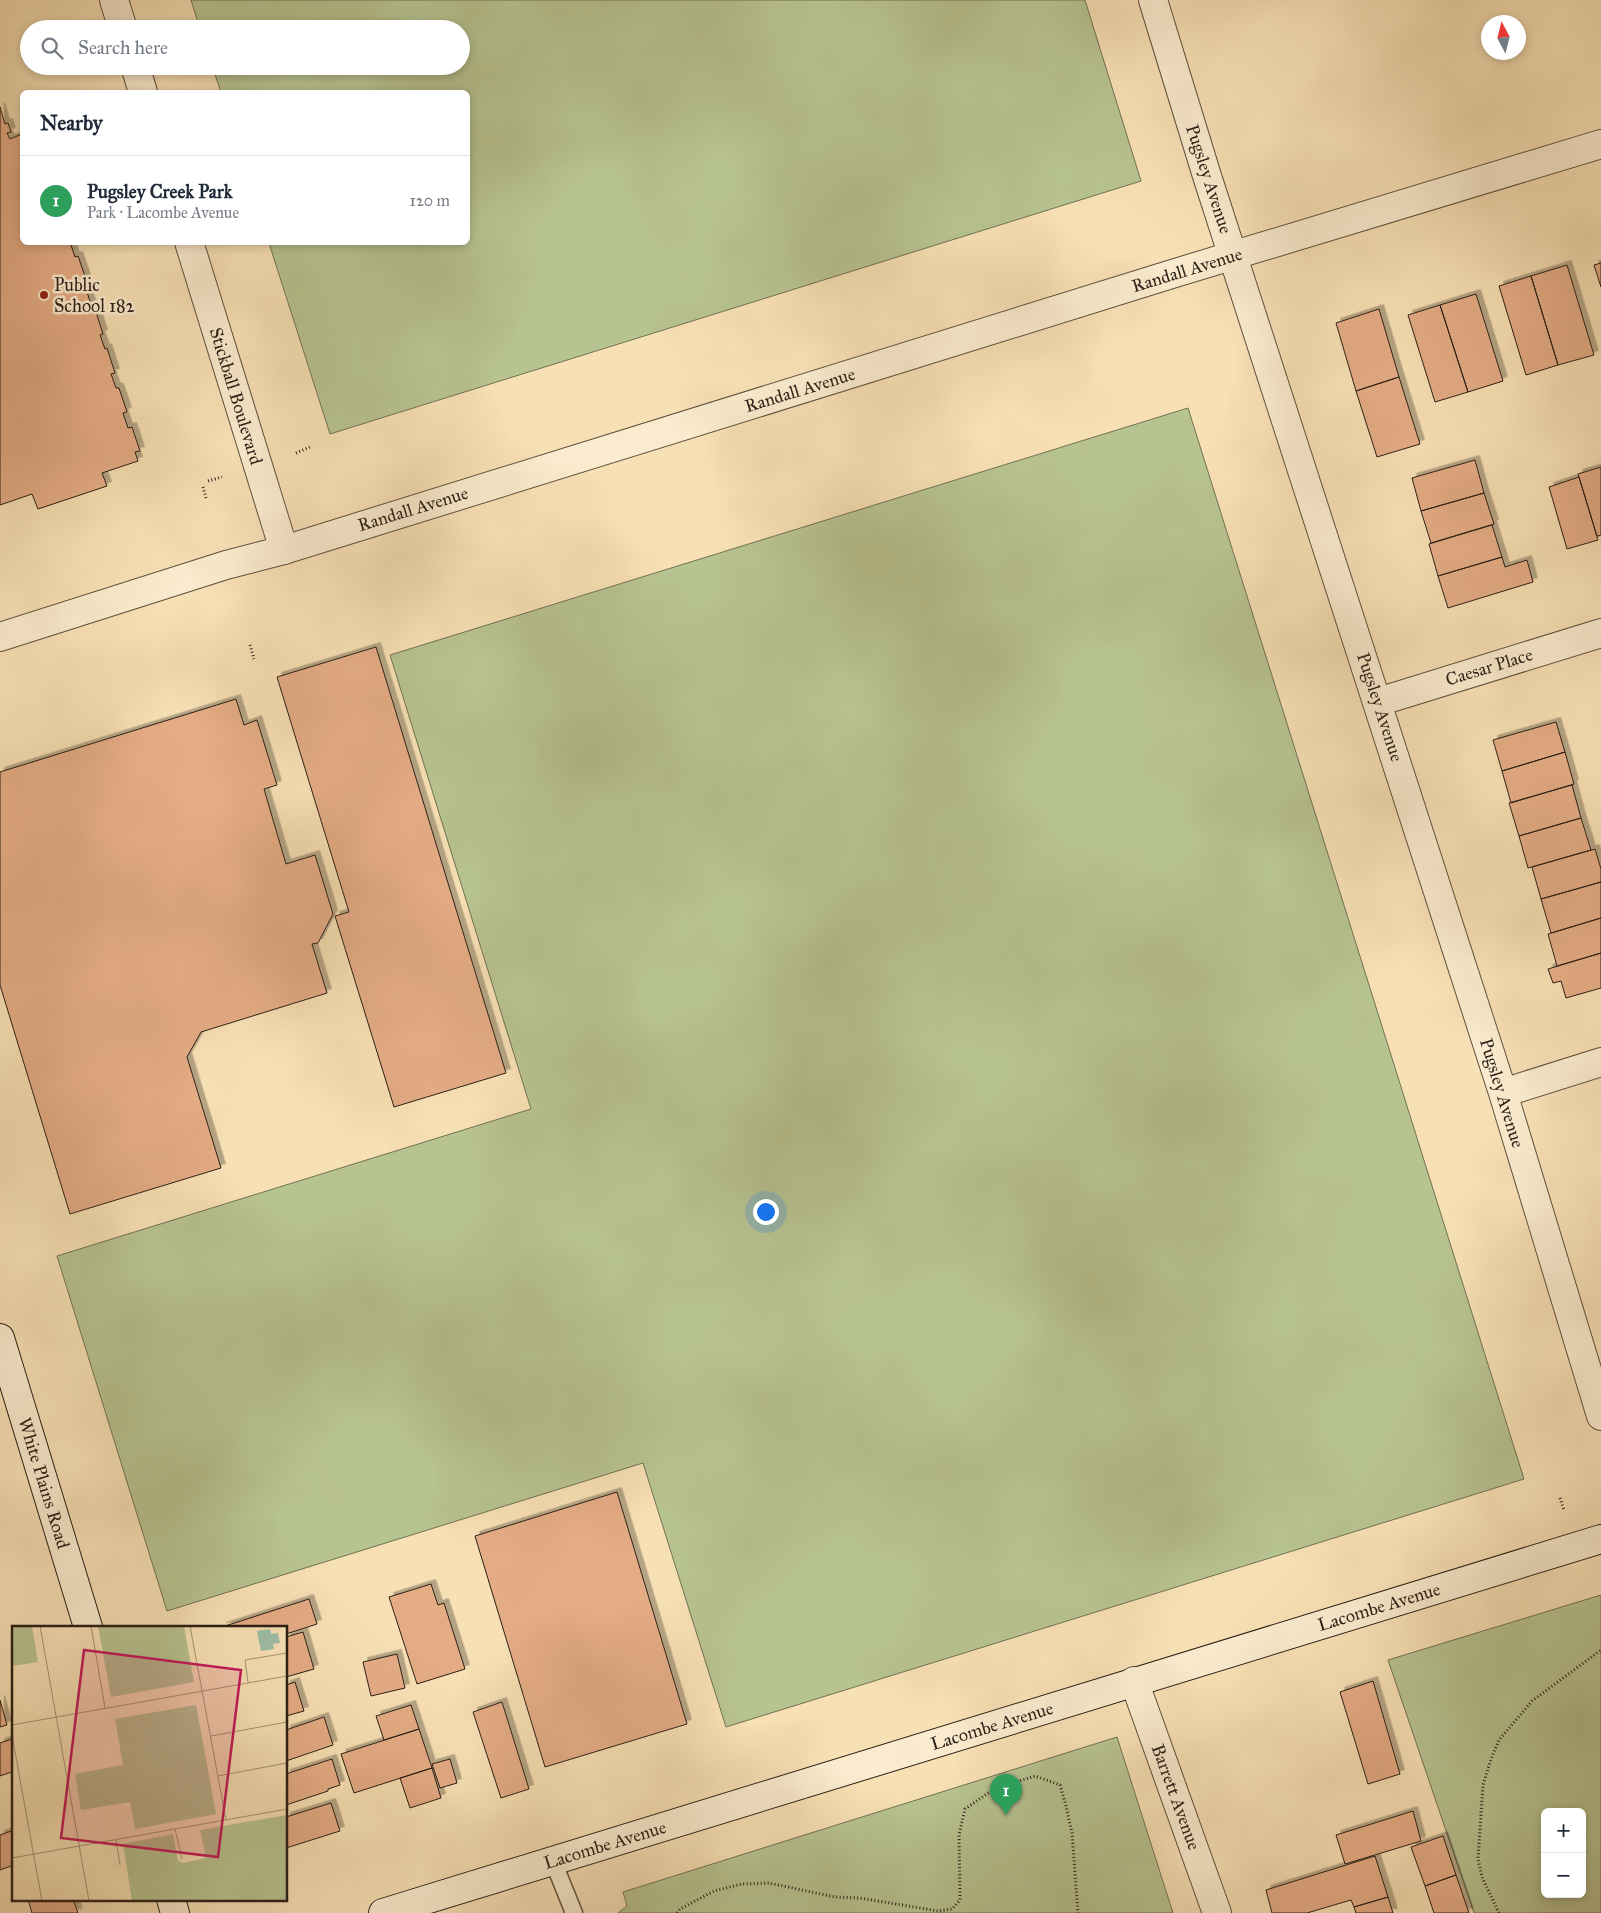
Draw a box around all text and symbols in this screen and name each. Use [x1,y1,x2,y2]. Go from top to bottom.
north arrow [1481,15,1526,60]
search box [20,20,470,75]
icon: search [38,34,66,62]
text: Search here [78,36,168,59]
text: Nearby [40,110,103,136]
street label: Pugsley Avenue [1180,122,1237,237]
text: Pugsley Creek Park [87,180,233,203]
text: 1 [53,191,59,210]
text: 120 m [410,191,450,210]
text: Park · Lacombe Avenue [87,203,239,222]
street label: Randall Avenue [1129,243,1245,297]
place label: Public School 182 [54,274,135,317]
marker: Public School 182 [38,289,50,301]
street label: Stickball Boulevard [205,325,267,467]
street label: Randall Avenue [742,363,858,417]
street label: Randall Avenue [355,482,471,536]
street label: Caesar Place [1443,643,1535,691]
street label: Pugsley Avenue [1351,650,1408,765]
street label: Pugsley Avenue [1474,1036,1529,1151]
your location [753,1199,779,1225]
street label: White Plains Road [14,1415,74,1551]
street label: Lacombe Avenue [1315,1578,1443,1636]
inset map [12,1626,288,1900]
street label: Lacombe Avenue [928,1697,1056,1755]
street label: Barrett Avenue [1147,1741,1205,1853]
pin: 1 [990,1774,1022,1815]
map controls [1541,1808,1586,1898]
button: + [1541,1808,1586,1853]
street label: Lacombe Avenue [541,1816,669,1874]
button: − [1541,1853,1586,1898]

